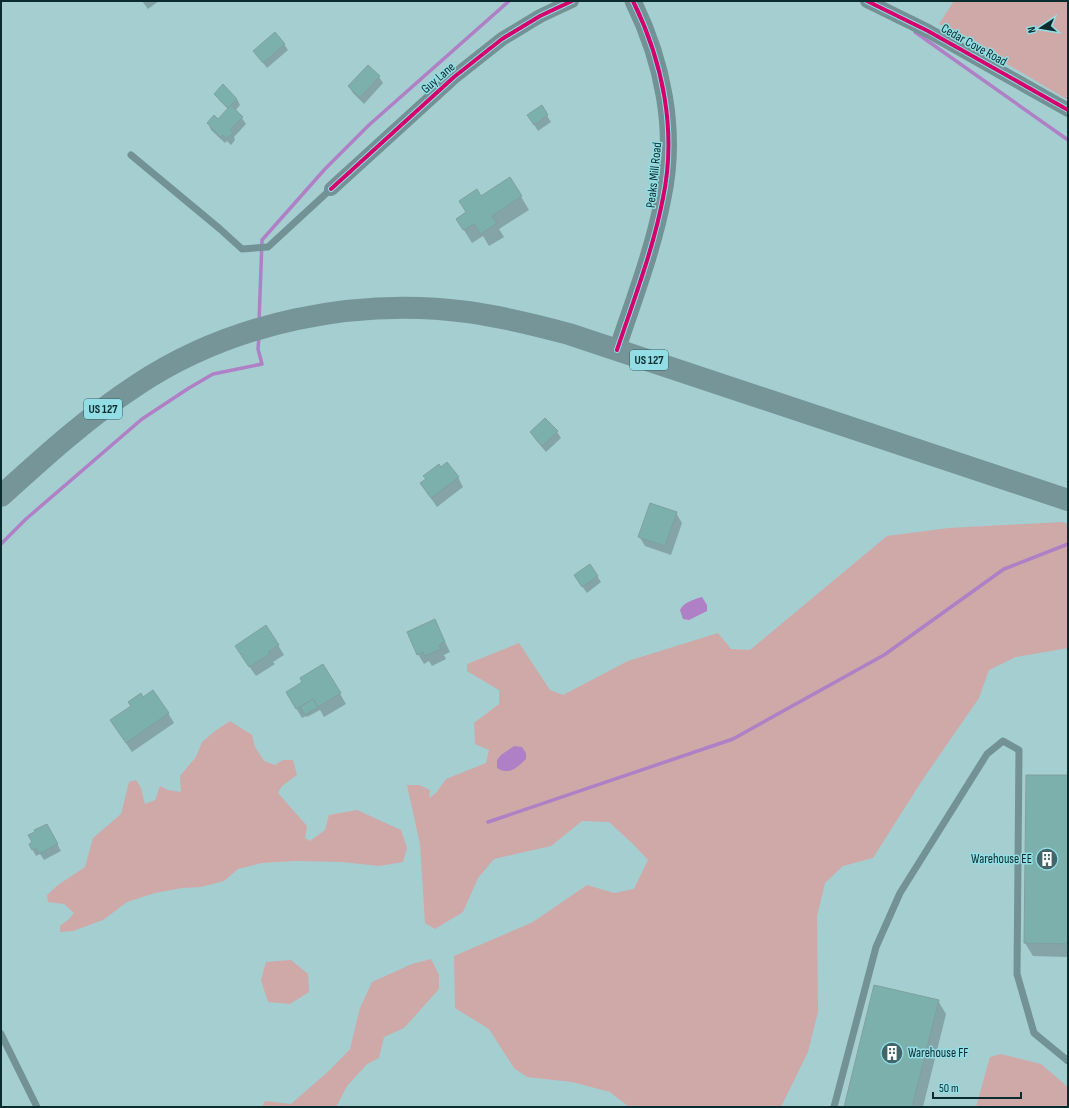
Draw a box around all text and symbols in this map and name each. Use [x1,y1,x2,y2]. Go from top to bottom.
north arrow [1021,8,1061,48]
street label: Cedar Cove Road [938,20,1010,70]
text: N [1025,26,1039,34]
street label: Guy Lane [418,59,458,97]
street label: Peaks Mill Road [643,141,665,209]
road number: US 127 [630,350,668,370]
road number: US 127 [84,399,122,419]
building icon: Warehouse EE [1034,846,1060,872]
place label: Warehouse EE [971,851,1032,867]
building icon: Warehouse FF [879,1040,905,1066]
place label: Warehouse FF [908,1045,968,1061]
scale bar [933,1074,1021,1100]
text: 50 m [939,1081,959,1096]

